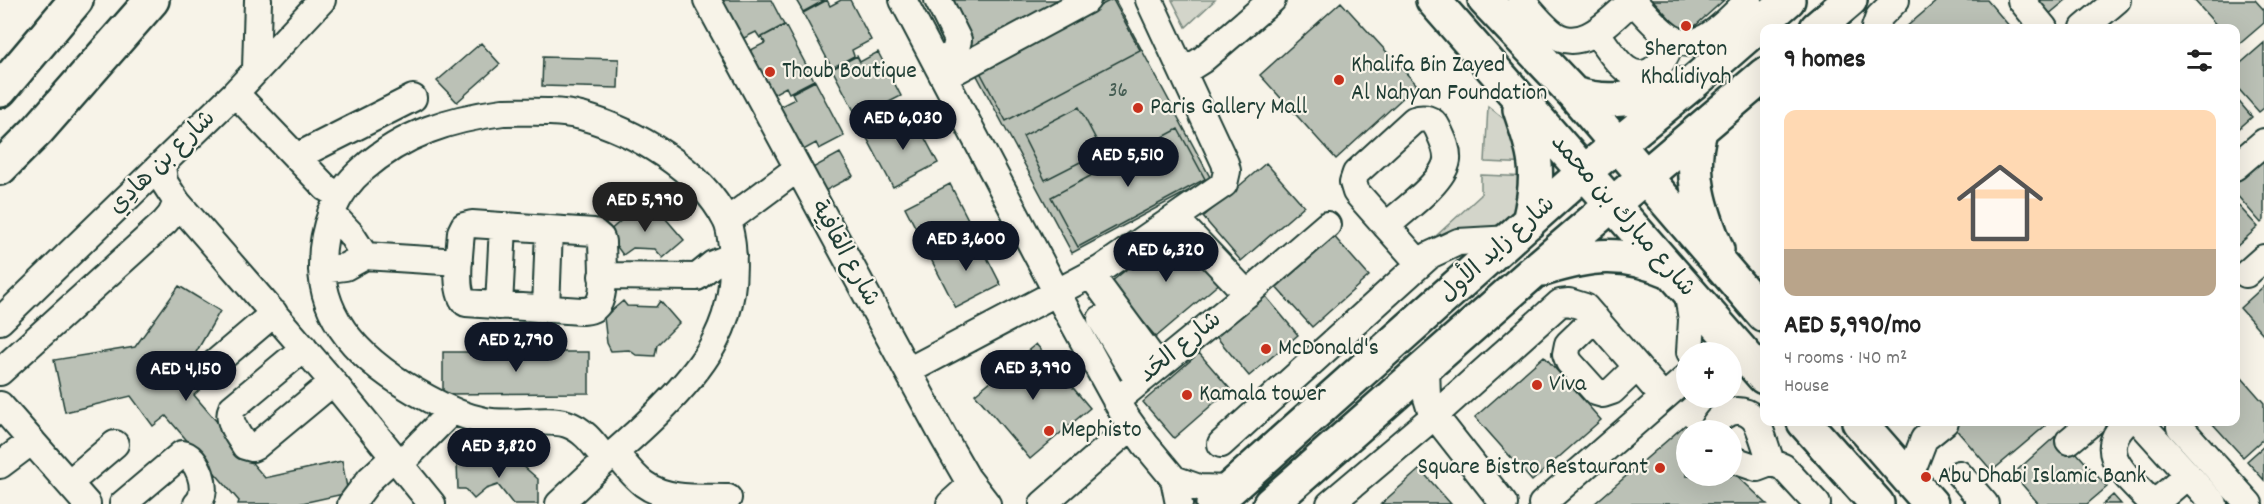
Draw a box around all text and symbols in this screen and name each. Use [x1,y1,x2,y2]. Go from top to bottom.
marker: Sheraton Khalidiyah [1679,19,1693,33]
place label: Sheraton Khalidiyah [1640,33,1732,95]
text: 9 homes [1784,42,1866,79]
icon: filters [2183,44,2216,77]
place label: Khalifa Bin Zayed Al Nahyan Foundation [1351,49,1547,111]
place label: Thoub Boutique [782,55,917,89]
marker: Thoub Boutique [763,65,777,79]
marker: Khalifa Bin Zayed Al Nahyan Foundation [1332,73,1346,87]
house number: 36 [1108,77,1128,107]
place label: Paris Gallery Mall [1150,91,1308,125]
pin: AED 6,030 [834,100,972,151]
marker: Paris Gallery Mall [1131,101,1145,115]
street label: شارع بن هادِي [102,103,224,223]
text: AED 6,030 [863,105,943,133]
street label: شارع مبارك بن محمد [1541,127,1703,305]
pin: AED 5,510 [1059,137,1197,188]
text: AED 5,510 [1092,142,1164,170]
icon: home [1946,149,2054,257]
pin: AED 5,990 [576,182,714,233]
street label: شارع زايد الأول [1430,186,1564,311]
text: AED 5,990 [606,187,684,215]
street label: شارع القافِية [801,195,887,313]
pin: AED 3,600 [897,221,1035,272]
text: AED 3,600 [926,226,1006,254]
pin: AED 6,320 [1097,232,1235,283]
text: AED 6,320 [1127,237,1205,265]
street label: شارع الحَد [1132,304,1230,392]
text: AED 5,990/mo [1784,308,1921,345]
pin: AED 2,790 [447,322,585,373]
text: AED 2,790 [478,327,554,355]
place label: McDonald's [1278,332,1379,366]
marker: McDonald's [1259,342,1273,356]
map controls [1676,342,1742,486]
button: + [1676,342,1742,408]
text: 4 rooms · 140 m² [1784,345,1907,373]
pin: AED 3,990 [964,350,1102,401]
pin: AED 4,150 [117,351,255,402]
text: AED 3,990 [995,355,1071,383]
text: AED 4,150 [150,356,222,384]
place label: Viva [1549,368,1587,402]
text: House [1784,373,1829,401]
place label: Kamala tower [1199,378,1326,412]
marker: Viva [1530,378,1544,392]
marker: Kamala tower [1180,388,1194,402]
place label: Mephisto [1061,414,1142,448]
button: − [1676,420,1742,486]
marker: Mephisto [1042,424,1056,438]
pin: AED 3,820 [430,428,568,479]
text: AED 3,820 [461,433,537,461]
place label: Square Bistro Restaurant [1417,451,1648,485]
place label: Abu Dhabi Islamic Bank [1938,460,2146,494]
marker: Square Bistro Restaurant [1653,461,1667,475]
marker: Abu Dhabi Islamic Bank [1919,470,1933,484]

